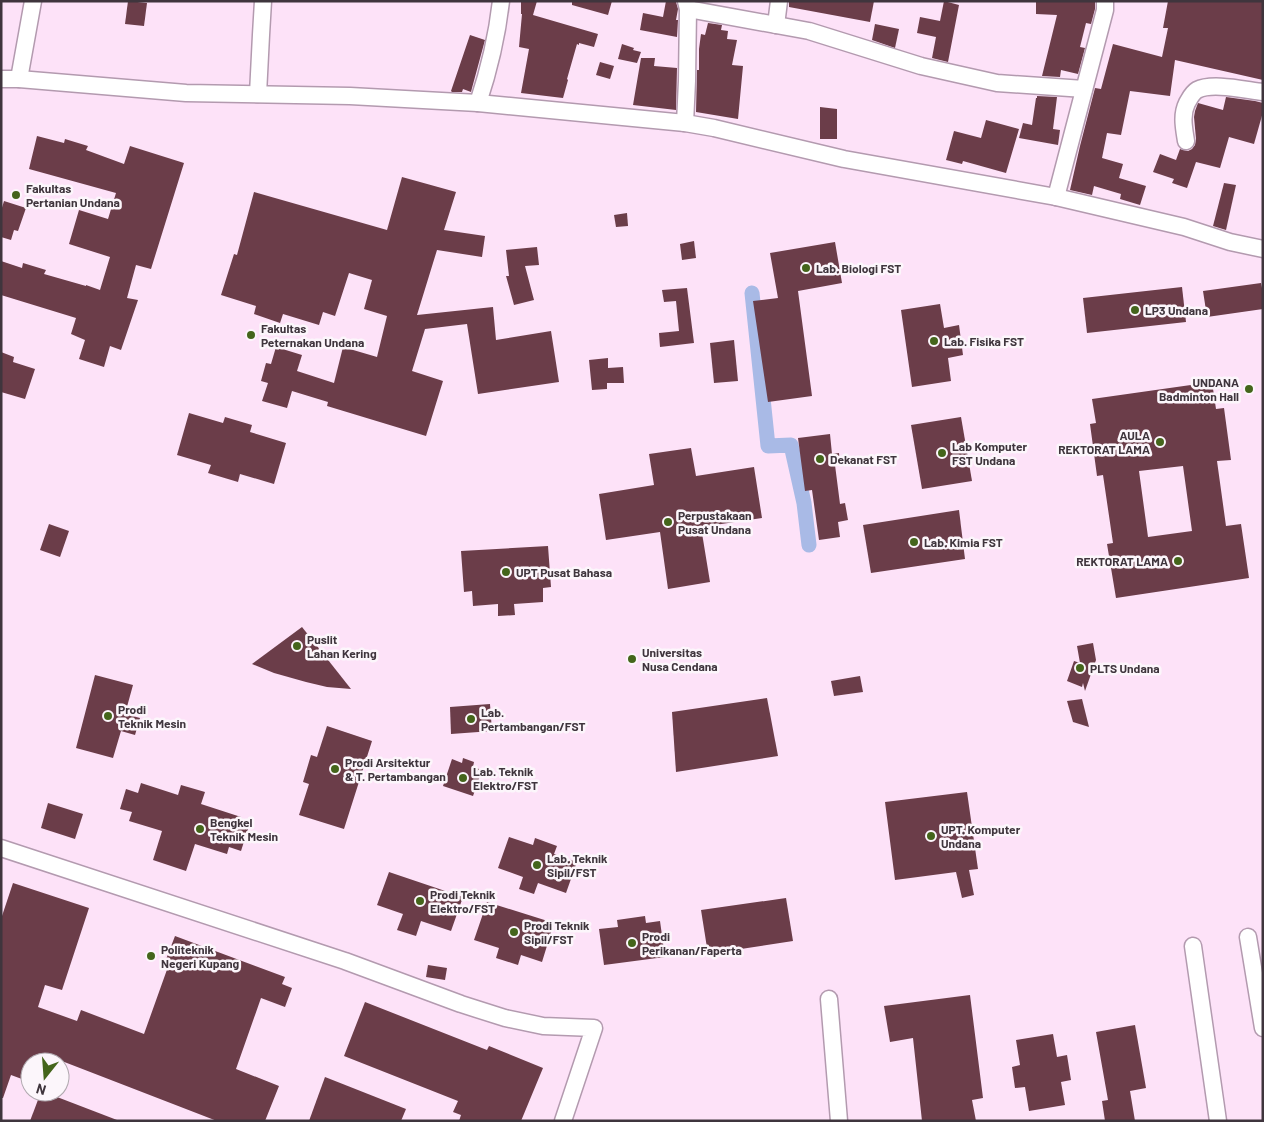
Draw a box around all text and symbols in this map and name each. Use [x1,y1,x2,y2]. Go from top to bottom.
place label: Fakultas Pertanian Undana [26,181,120,209]
marker: Fakultas Pertanian Undana [10,189,22,201]
place label: Lab. Biologi FST [816,261,901,275]
marker: Lab. Biologi FST [800,262,812,274]
place label: LP3 Undana [1145,303,1208,317]
marker: LP3 Undana [1129,304,1141,316]
place label: Fakultas Peternakan Undana [261,321,364,349]
marker: Fakultas Peternakan Undana [245,329,257,341]
place label: Lab. Fisika FST [944,334,1024,348]
marker: Lab. Fisika FST [928,335,940,347]
place label: UNDANA Badminton Hall [1159,375,1239,403]
marker: UNDANA Badminton Hall [1243,383,1255,395]
place label: AULA REKTORAT LAMA [1058,428,1150,456]
marker: AULA REKTORAT LAMA [1154,436,1166,448]
place label: Lab Komputer FST Undana [952,439,1028,467]
marker: Lab Komputer FST Undana [936,447,948,459]
place label: Dekanat FST [830,452,897,466]
marker: Dekanat FST [814,453,826,465]
place label: Perpustakaan Pusat Undana [678,508,752,536]
marker: Perpustakaan Pusat Undana [662,516,674,528]
place label: Lab. Kimia FST [924,535,1003,549]
marker: Lab. Kimia FST [908,536,920,548]
place label: REKTORAT LAMA [1076,554,1168,568]
marker: REKTORAT LAMA [1172,555,1184,567]
place label: UPT Pusat Bahasa [516,565,612,579]
marker: UPT Pusat Bahasa [500,566,512,578]
place label: Puslit Lahan Kering [307,632,377,660]
marker: Puslit Lahan Kering [291,640,303,652]
place label: Universitas Nusa Cendana [642,645,718,673]
marker: Universitas Nusa Cendana [626,653,638,665]
place label: PLTS Undana [1090,661,1160,675]
marker: PLTS Undana [1074,662,1086,674]
place label: Prodi Teknik Mesin [118,702,186,730]
place label: Lab. Pertambangan/FST [481,705,586,733]
marker: Prodi Teknik Mesin [102,710,114,722]
marker: Lab. Pertambangan/FST [465,713,477,725]
place label: Prodi Arsitektur & T. Pertambangan [345,755,446,783]
marker: Prodi Arsitektur & T. Pertambangan [329,763,341,775]
place label: Lab. Teknik Elektro/FST [473,764,538,792]
marker: Lab. Teknik Elektro/FST [457,772,469,784]
place label: Bengkel Teknik Mesin [210,815,278,843]
place label: UPT. Komputer Undana [941,822,1021,850]
marker: Bengkel Teknik Mesin [194,823,206,835]
marker: UPT. Komputer Undana [925,830,937,842]
place label: Lab. Teknik Sipil/FST [547,851,608,879]
marker: Lab. Teknik Sipil/FST [531,859,543,871]
place label: Prodi Teknik Elektro/FST [430,887,496,915]
marker: Prodi Teknik Elektro/FST [414,895,426,907]
place label: Prodi Teknik Sipil/FST [524,918,590,946]
marker: Prodi Teknik Sipil/FST [508,926,520,938]
place label: Prodi Perikanan/Faperta [642,929,742,957]
marker: Prodi Perikanan/Faperta [626,937,638,949]
place label: Politeknik Negeri Kupang [161,942,240,970]
marker: Politeknik Negeri Kupang [145,950,157,962]
north arrow [20,1052,70,1102]
text: N [34,1080,48,1099]

